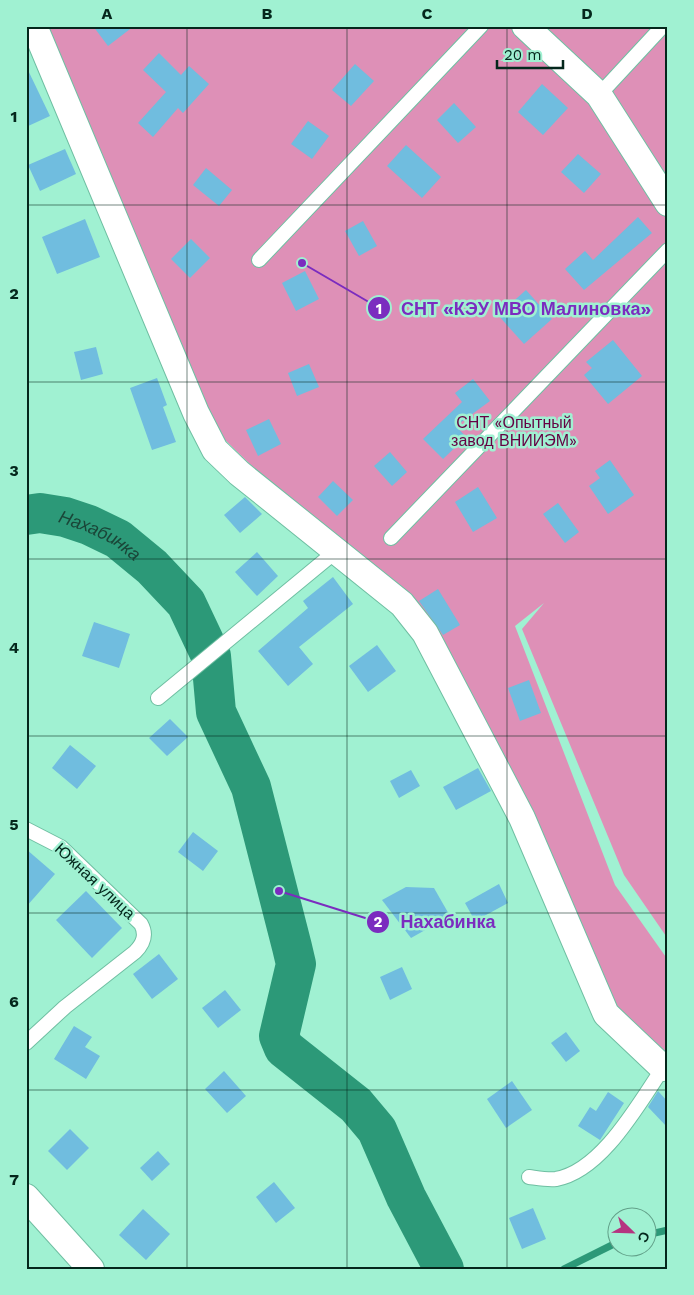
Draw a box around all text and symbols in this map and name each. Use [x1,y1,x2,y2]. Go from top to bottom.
text: A [102,4,113,23]
text: B [262,4,273,23]
text: C [422,4,433,23]
text: D [581,4,593,23]
scale bar [497,38,563,70]
text: 20 m [504,46,542,64]
text: 1 [11,107,17,126]
text: 2 [9,284,19,303]
callout: СНТ «КЭУ МВО Малиновка» [366,292,661,325]
text: СНТ «КЭУ МВО Малиновка» [401,298,651,319]
text: 1 [376,300,382,318]
park label: СНТ «Опытный завод ВНИИЭМ» [451,413,577,450]
text: 3 [9,461,19,480]
water label: Нахабинка [56,505,146,564]
text: 4 [9,638,19,657]
text: 5 [9,815,19,834]
street label: Южная улица [51,839,139,923]
callout: Нахабинка [366,905,506,938]
text: Нахабинка [400,911,497,932]
text: 2 [374,913,383,931]
text: 6 [9,992,19,1011]
text: 7 [9,1170,19,1189]
north arrow [606,1208,656,1258]
text: С [635,1229,653,1245]

